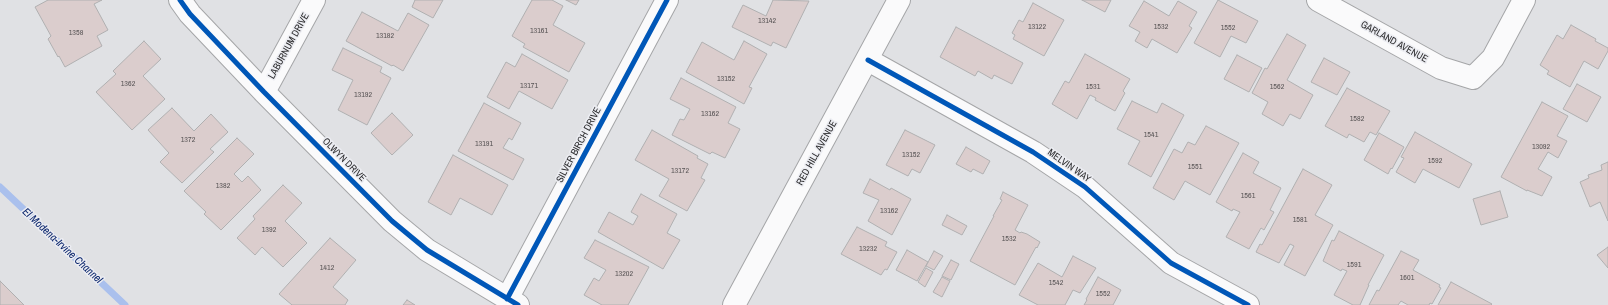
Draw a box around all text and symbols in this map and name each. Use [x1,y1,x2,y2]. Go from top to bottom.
street label: LABURNUM DRIVE [266,11,312,81]
house number: 13142 [758,16,776,26]
street label: GARLAND AVENUE [1358,19,1430,65]
house number: 13122 [1028,22,1046,32]
house number: 1532 [1154,22,1168,32]
house number: 1552 [1221,23,1235,33]
house number: 13161 [530,26,548,36]
house number: 1358 [69,28,83,38]
house number: 13182 [376,31,394,41]
house number: 13152 [717,74,735,84]
house number: 1362 [121,79,135,89]
house number: 13171 [520,81,538,91]
house number: 1531 [1086,82,1100,92]
house number: 1562 [1270,82,1284,92]
house number: 13192 [354,90,372,100]
street label: SILVER BIRCH DRIVE [554,105,604,185]
house number: 13162 [701,109,719,119]
house number: 1582 [1350,114,1364,124]
street label: RED HILL AVENUE [794,118,840,188]
house number: 1541 [1144,130,1158,140]
house number: 1372 [181,135,195,145]
street label: OLWYN DRIVE [320,136,368,184]
house number: 13191 [475,139,493,149]
house number: 13092 [1532,142,1550,152]
street label: MELVIN WAY [1045,147,1093,185]
house number: 13152 [902,150,920,160]
house number: 1592 [1428,156,1442,166]
house number: 1551 [1188,162,1202,172]
house number: 13172 [671,166,689,176]
house number: 1382 [216,181,230,191]
house number: 1561 [1241,191,1255,201]
water label: El Modena-Irvine Channel [19,205,105,287]
house number: 13162 [880,206,898,216]
house number: 1581 [1293,215,1307,225]
house number: 1392 [262,225,276,235]
house number: 1532 [1002,234,1016,244]
house number: 13232 [859,244,877,254]
house number: 1591 [1347,260,1361,270]
house number: 1412 [320,263,334,273]
house number: 13202 [615,269,633,279]
house number: 1601 [1400,273,1414,283]
house number: 1542 [1049,278,1063,288]
house number: 1552 [1096,289,1110,299]

